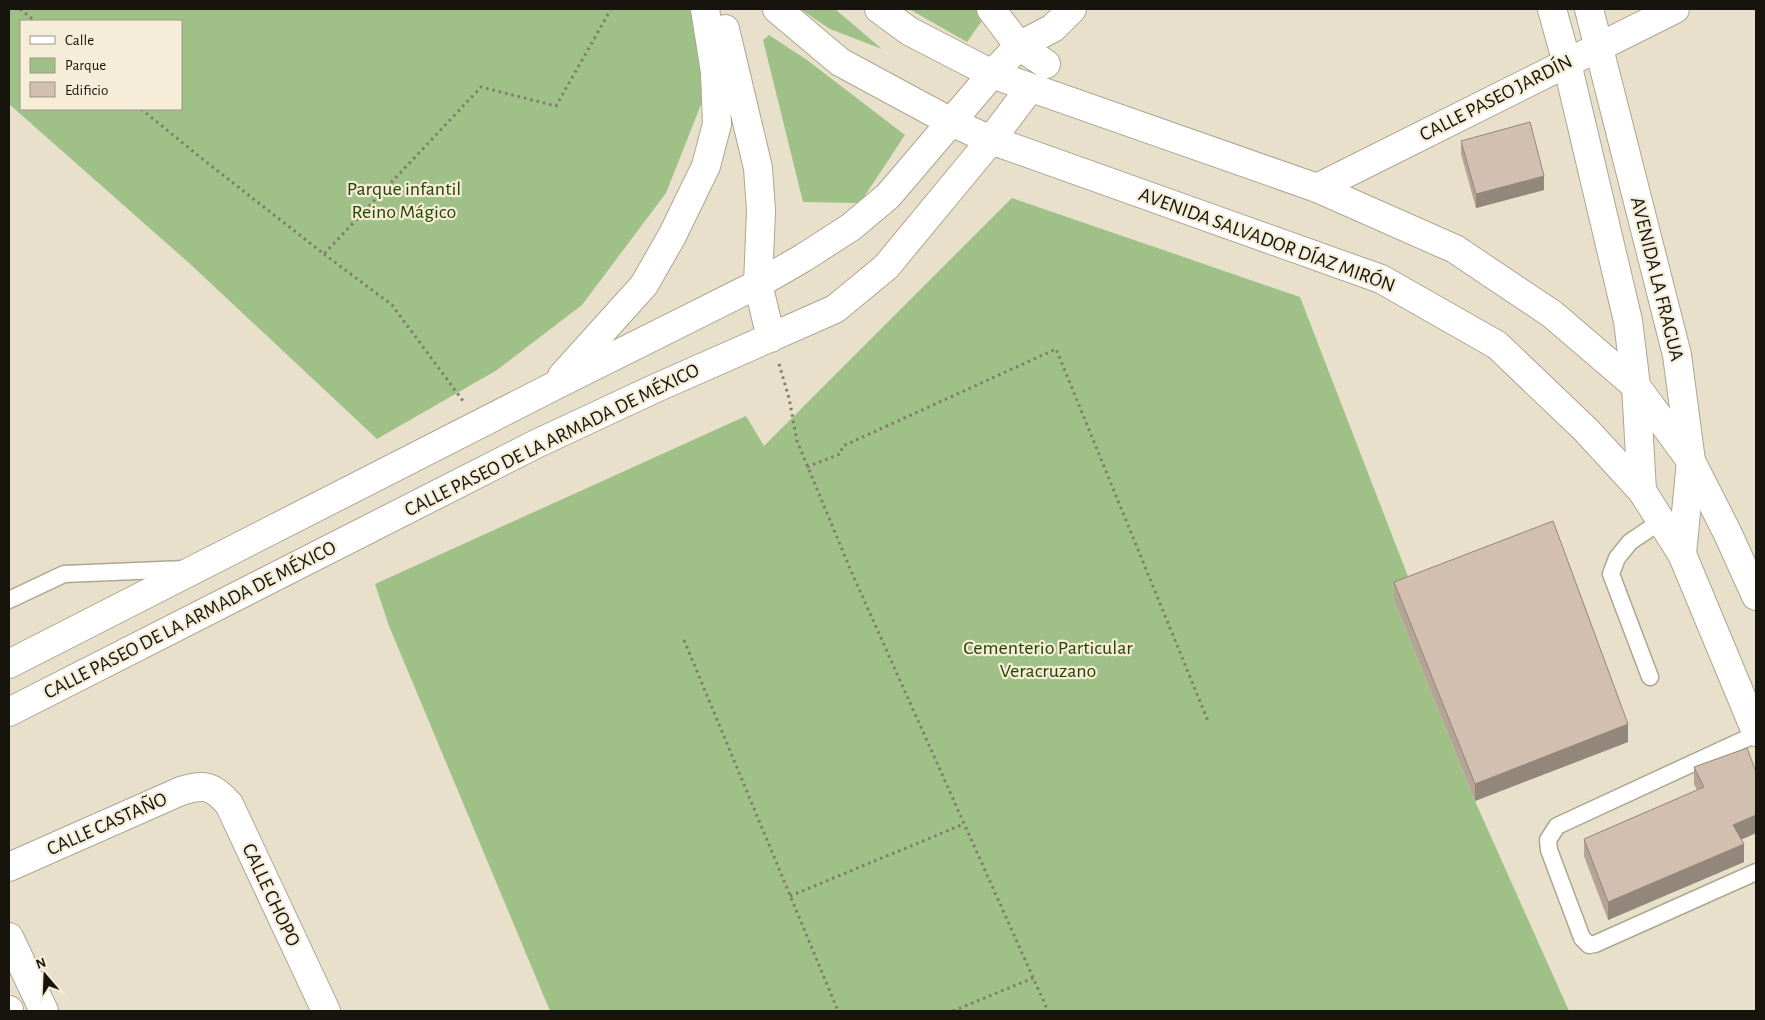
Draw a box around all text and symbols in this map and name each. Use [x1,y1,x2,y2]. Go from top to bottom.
legend [20,20,182,110]
text: Calle [65,33,94,48]
street label: CALLE PASEO JARDÍN [1416,50,1575,145]
text: Parque [65,58,106,73]
text: Edificio [65,83,108,98]
park label: Parque infantil Reino Mágico [347,179,461,222]
street label: AVENIDA SALVADOR DÍAZ MIRÓN [1136,183,1398,296]
street label: AVENIDA LA FRAGUA [1627,195,1687,364]
street label: CALLE PASEO DE LA ARMADA DE MÉXICO [401,359,702,520]
street label: CALLE PASEO DE LA ARMADA DE MÉXICO [40,536,339,703]
park label: Cementerio Particular Veracruzano [963,638,1133,681]
street label: CALLE CASTAÑO [44,788,170,859]
street label: CALLE CHOPO [238,840,304,950]
north arrow [20,950,70,1000]
text: N [34,955,48,972]

